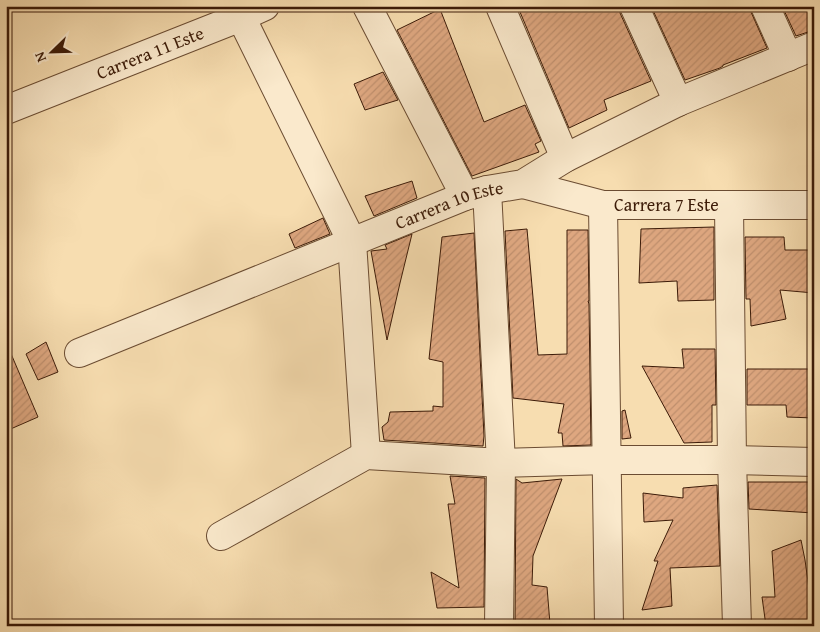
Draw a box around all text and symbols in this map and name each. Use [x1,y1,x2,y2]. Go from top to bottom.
street label: Carrera 11 Este [92,19,208,86]
north arrow [28,28,78,78]
text: N [29,48,51,65]
street label: Carrera 10 Este [391,174,505,236]
street label: Carrera 7 Este [614,191,719,218]

